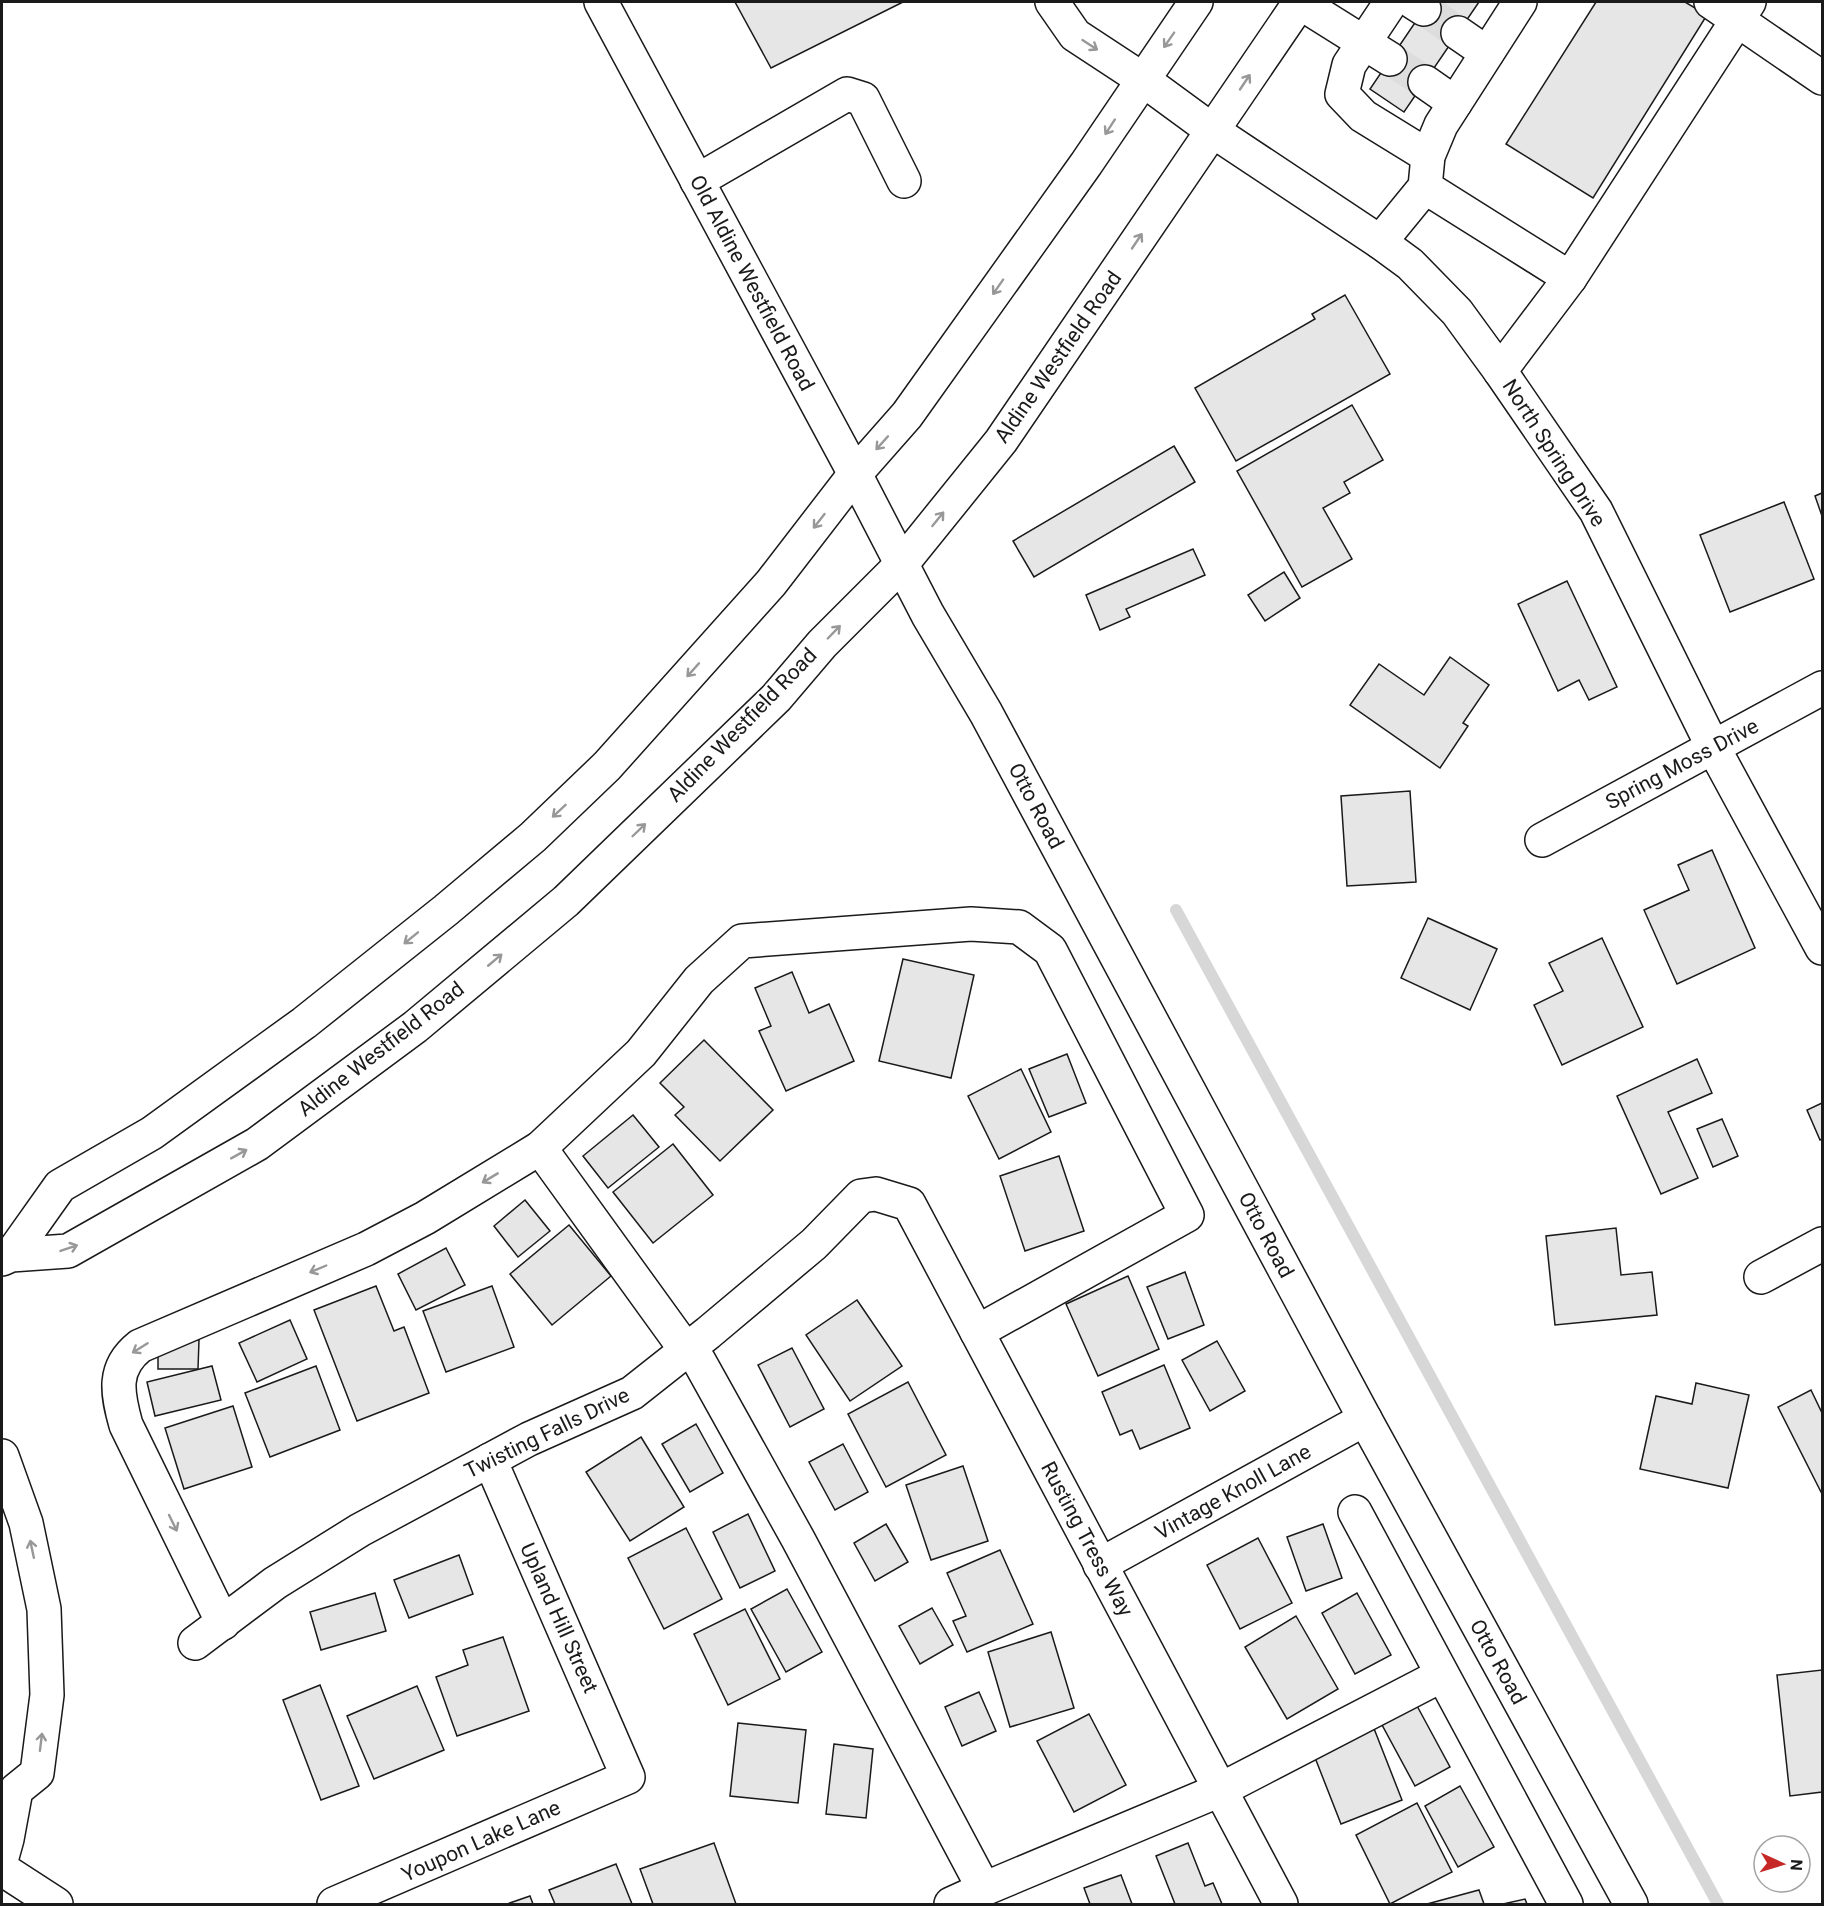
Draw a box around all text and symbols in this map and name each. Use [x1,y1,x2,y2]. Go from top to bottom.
one-way arrow [1163,31,1175,48]
one-way arrow [1081,38,1098,51]
one-way arrow [1239,75,1251,91]
one-way arrow [1104,119,1116,135]
street label: Old Aldine Westfield Road [685,171,819,395]
one-way arrow [1131,234,1143,250]
street label: Aldine Westfield Road [990,267,1126,447]
one-way arrow [992,279,1005,295]
street label: North Spring Drive [1498,375,1610,531]
one-way arrow [875,436,889,451]
one-way arrow [932,511,945,527]
one-way arrow [813,512,825,528]
one-way arrow [827,624,841,639]
street label: Aldine Westfield Road [663,643,821,807]
one-way arrow [686,662,700,677]
street label: Spring Moss Drive [1602,714,1762,814]
street label: Otto Road [1003,759,1069,853]
one-way arrow [552,804,567,818]
one-way arrow [632,822,647,837]
one-way arrow [403,931,419,944]
one-way arrow [486,954,502,967]
street label: Aldine Westfield Road [293,977,469,1121]
one-way arrow [230,1148,247,1160]
one-way arrow [482,1172,499,1184]
street label: Otto Road [1233,1188,1299,1282]
one-way arrow [59,1242,78,1253]
one-way arrow [309,1265,327,1276]
one-way arrow [131,1341,148,1354]
street label: Twisting Falls Drive [461,1383,633,1483]
street label: Vintage Knoll Lane [1151,1439,1315,1545]
street label: Rusting Tress Way [1036,1458,1138,1620]
one-way arrow [168,1514,180,1532]
street label: Upland Hill Street [515,1539,603,1697]
one-way arrow [25,1540,37,1559]
street label: Otto Road [1465,1615,1531,1709]
one-way arrow [36,1733,47,1753]
street label: Youpon Lake Lane [398,1795,564,1887]
north arrow [1752,1834,1812,1894]
text: N [1787,1859,1806,1871]

